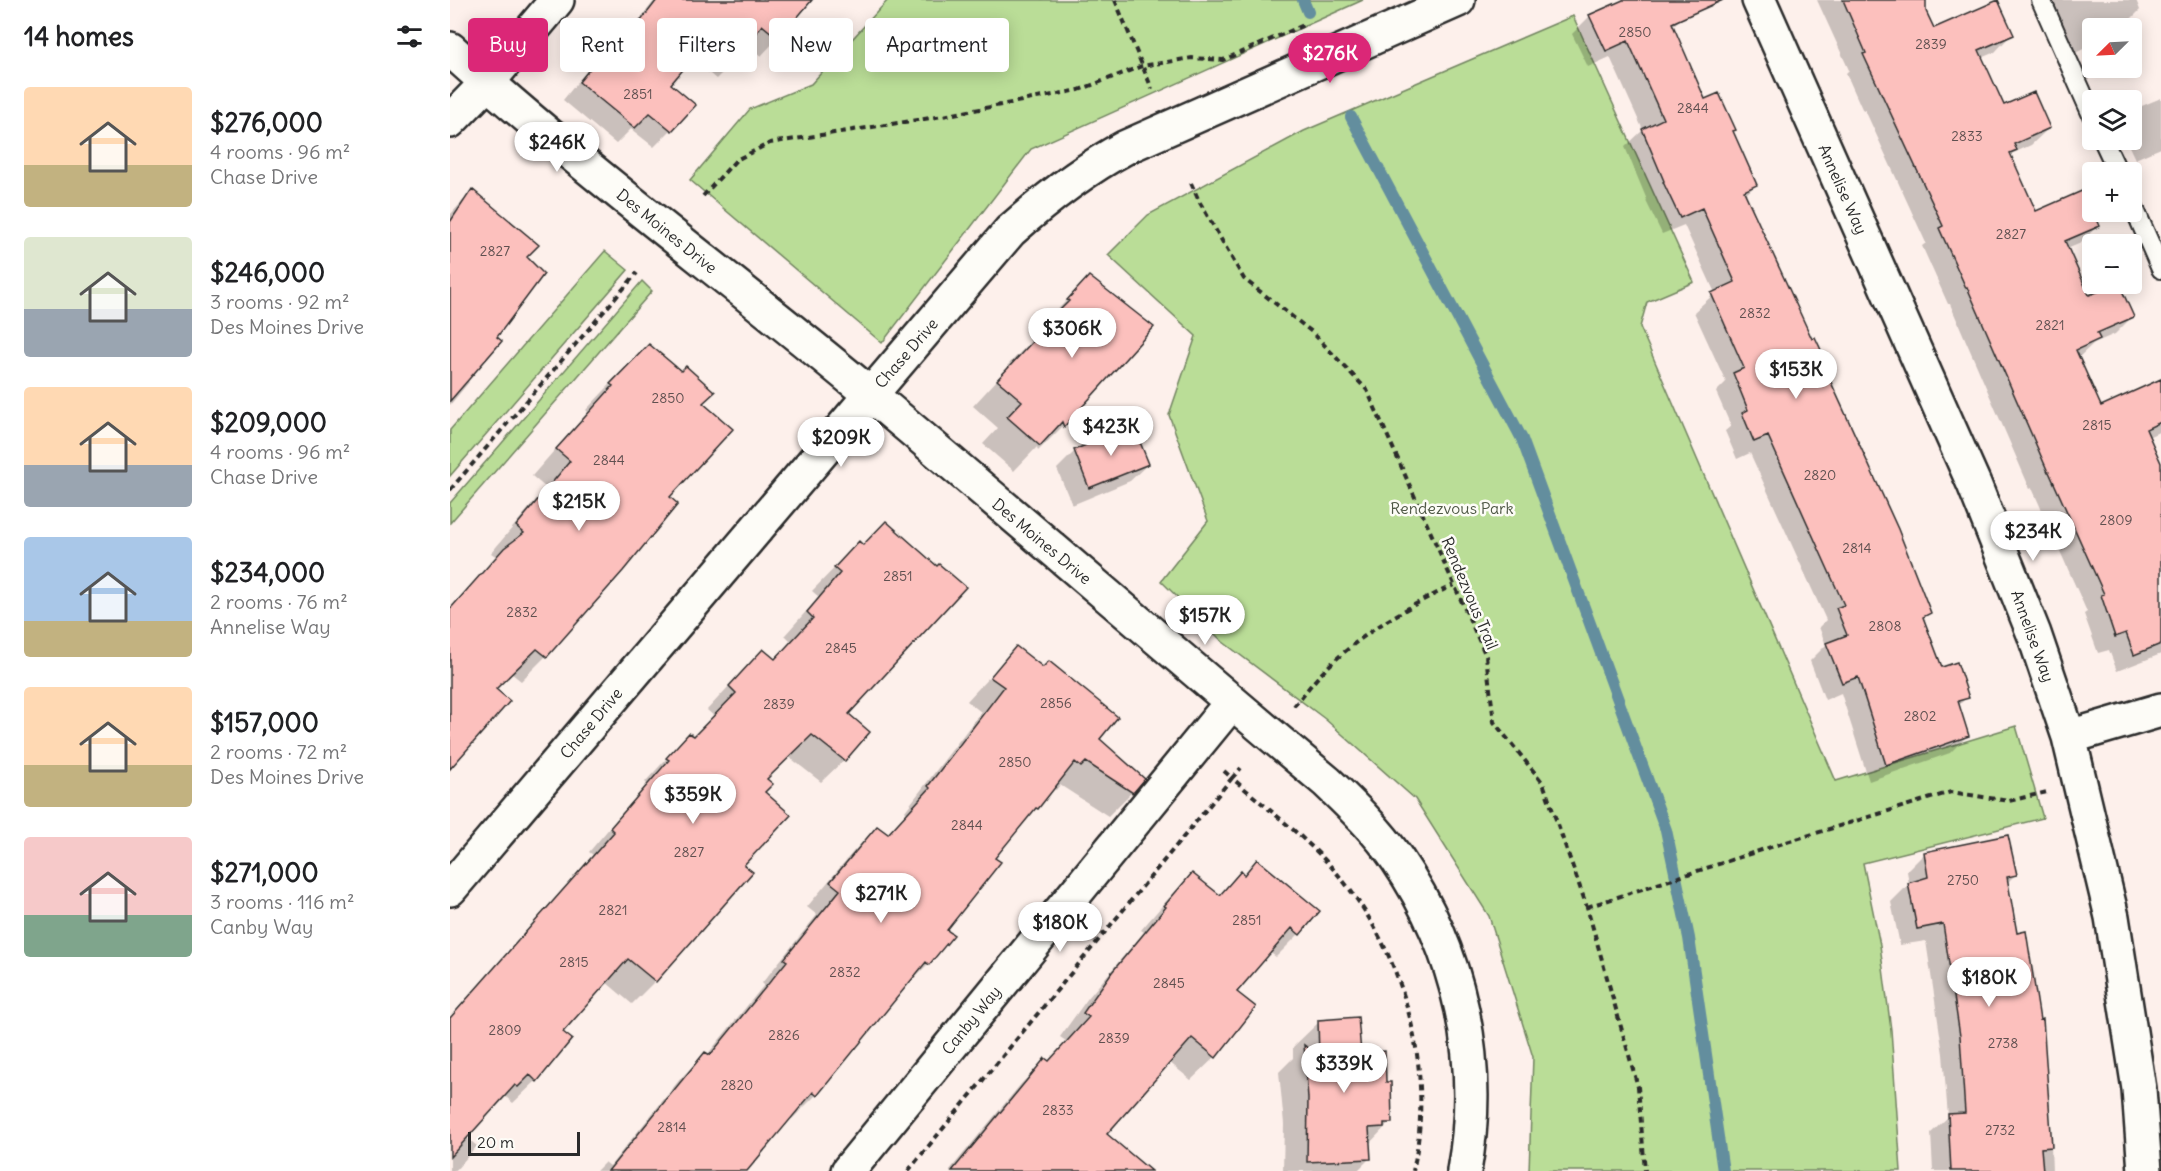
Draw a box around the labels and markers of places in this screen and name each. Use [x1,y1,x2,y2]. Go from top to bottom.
pin: $276K [1288,33,1372,84]
pin: $246K [515,122,599,173]
pin: $306K [1030,308,1114,359]
pin: $153K [1754,349,1838,400]
pin: $423K [1069,406,1153,457]
pin: $209K [799,417,883,468]
pin: $215K [537,481,621,532]
pin: $234K [1991,511,2075,562]
pin: $157K [1163,595,1247,646]
pin: $359K [651,774,735,825]
pin: $271K [839,873,923,924]
pin: $180K [1018,902,1102,953]
pin: $180K [1947,957,2031,1008]
pin: $339K [1302,1043,1386,1094]

